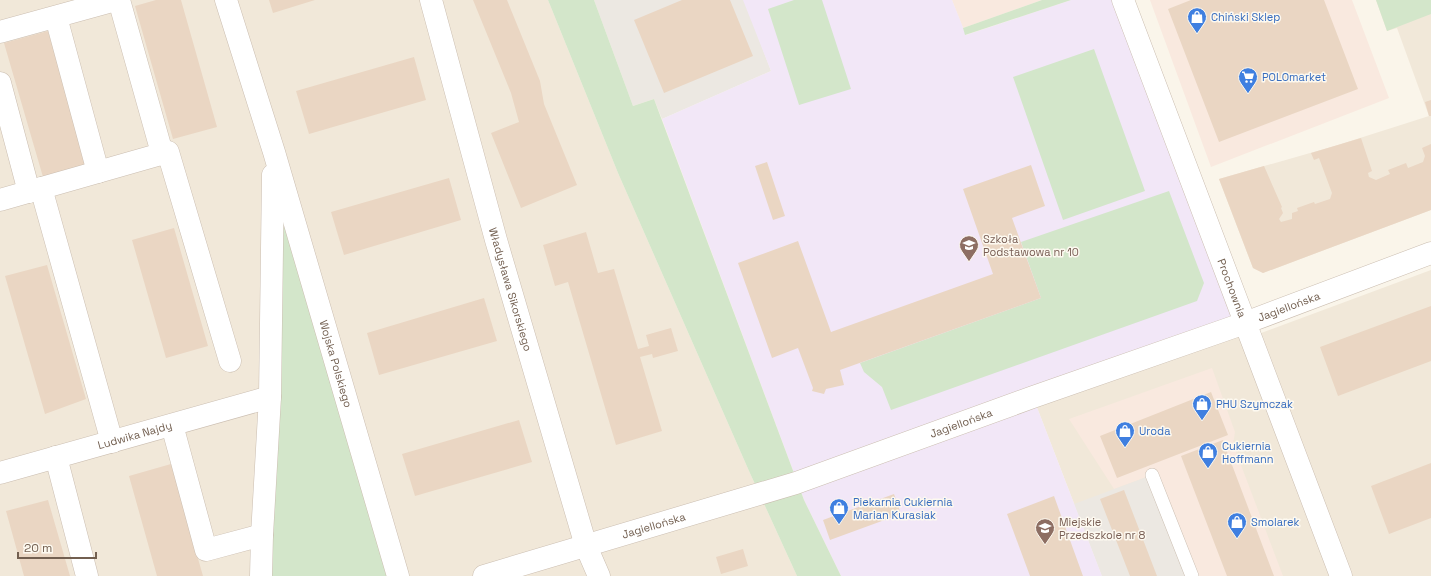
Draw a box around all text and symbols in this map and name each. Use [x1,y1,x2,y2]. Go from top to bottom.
shop icon: Chiński Sklep [1186,6,1208,34]
place label: Chiński Sklep [1211,10,1280,24]
supermarket icon: POLOmarket [1237,66,1259,94]
place label: POLOmarket [1262,70,1326,84]
street label: Władysława Sikorskiego [486,226,535,353]
place label: Szkoła Podstawowa nr 10 [983,232,1079,259]
school or university icon: Szkoła Podstawowa nr 10 [958,234,980,262]
street label: Prochownia [1214,257,1250,320]
street label: Jagiellońska [1256,288,1323,325]
street label: Wojska Polskiego [316,318,355,409]
shop icon: PHU Szymczak [1191,393,1213,421]
place label: PHU Szymczak [1216,397,1293,411]
street label: Jagiellońska [928,405,995,441]
street label: Ludwika Najdy [96,418,173,452]
shop icon: Uroda [1114,420,1136,448]
place label: Uroda [1139,424,1171,438]
place label: Cukiernia Hoffmann [1222,439,1273,466]
shop icon: Cukiernia Hoffmann [1197,441,1219,469]
place label: Piekarnia Cukiernia Marian Kurasiak [853,495,953,522]
shop icon: Piekarnia Cukiernia Marian Kurasiak [828,497,850,525]
street label: Jagiellońska [620,509,688,542]
shop icon: Smolarek [1226,511,1248,539]
place label: Miejskie Przedszkole nr 8 [1059,515,1146,542]
place label: Smolarek [1251,515,1299,529]
school or university icon: Miejskie Przedszkole nr 8 [1034,517,1056,545]
scale bar [18,534,96,560]
text: 20 m [24,540,52,556]

